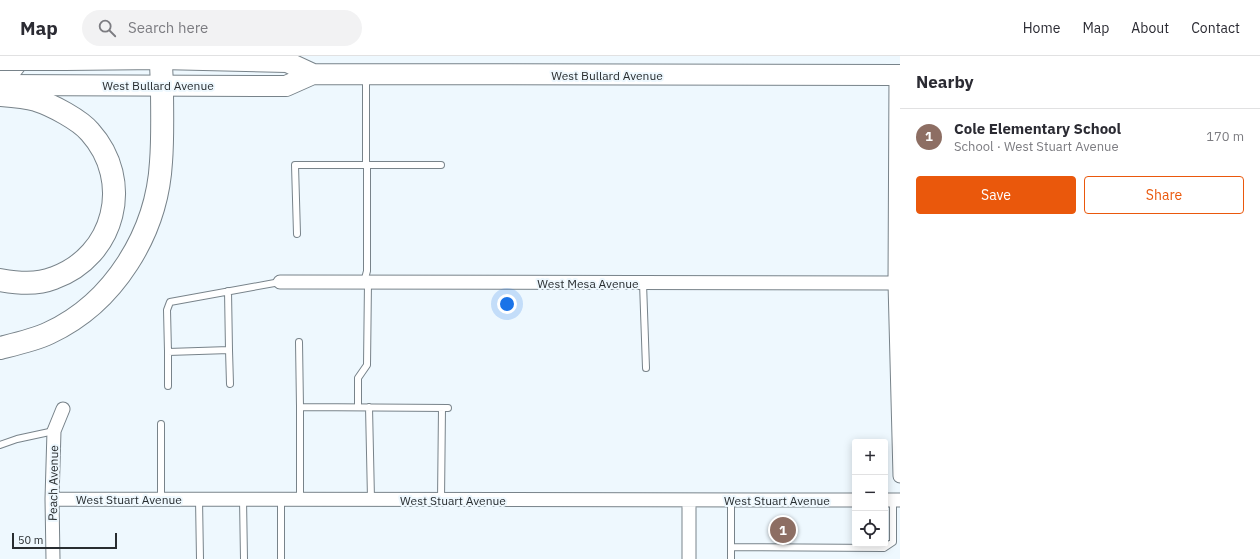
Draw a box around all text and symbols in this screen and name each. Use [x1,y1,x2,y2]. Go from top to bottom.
search box [82,10,362,46]
text: Map [20,16,58,40]
icon: search [96,17,118,39]
text: Search here [128,18,208,37]
text: Home [1023,19,1060,37]
text: Map [1082,19,1109,37]
text: About [1131,19,1169,37]
text: Contact [1191,19,1240,37]
street label: West Bullard Avenue [551,68,663,83]
text: Nearby [916,71,974,93]
street label: West Bullard Avenue [102,78,214,93]
text: Cole Elementary School [954,119,1121,138]
text: 1 [925,128,933,145]
text: 170 m [1206,128,1244,145]
text: School · West Stuart Avenue [954,138,1119,155]
button: Save [916,176,1076,214]
button: Share [1084,176,1244,214]
street label: West Mesa Avenue [537,276,639,291]
your location [497,294,517,314]
map controls [852,439,888,547]
button: + [852,439,888,475]
street label: Peach Avenue [45,445,61,521]
button: − [852,475,888,511]
street label: West Stuart Avenue [76,492,182,507]
street label: West Stuart Avenue [400,493,506,508]
street label: West Stuart Avenue [724,493,830,508]
button: locate [852,511,888,547]
pin: 1 [770,515,796,545]
scale bar [12,531,117,550]
text: 50 m [18,533,43,547]

